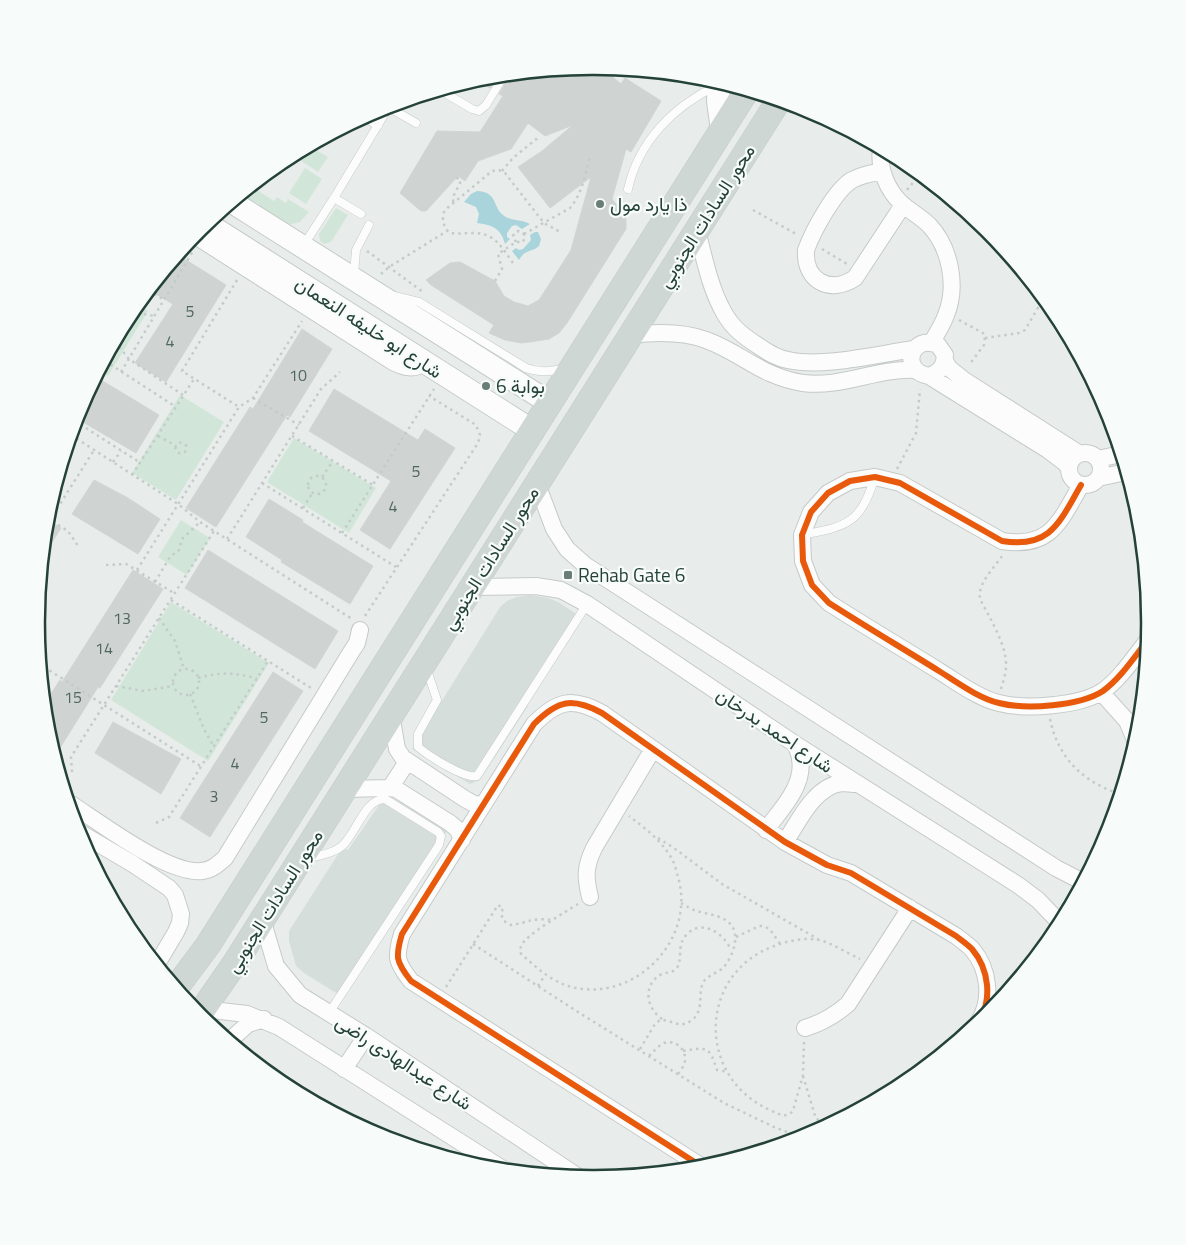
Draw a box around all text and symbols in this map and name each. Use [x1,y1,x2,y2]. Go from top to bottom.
street label: محور السادات الجنوبي [650,138,763,294]
place label: ذا يارد مول [610,189,688,218]
marker: ذا يارد مول [594,198,606,210]
street label: شارع ابو خليفه النعمان [290,268,448,385]
house number: 5 [186,299,195,323]
house number: 4 [166,329,175,353]
house number: 10 [289,363,307,387]
place label: بوابة 6 [496,371,545,400]
marker: بوابة 6 [480,380,492,392]
house number: 5 [412,459,421,483]
street label: محور السادات الجنوبي [434,480,547,636]
house number: 4 [389,494,398,518]
place label: Rehab Gate 6 [578,560,685,589]
marker: Rehab Gate 6 [562,569,574,581]
house number: 13 [113,606,131,630]
house number: 14 [95,636,113,660]
street label: شارع احمد بدرخان [711,680,840,780]
house number: 15 [64,685,82,709]
house number: 5 [260,705,269,729]
house number: 4 [231,751,240,775]
house number: 3 [210,784,218,808]
street label: محور السادات الجنوبي [218,823,331,979]
street label: شارع عبدالهادى راضى [330,1006,478,1117]

